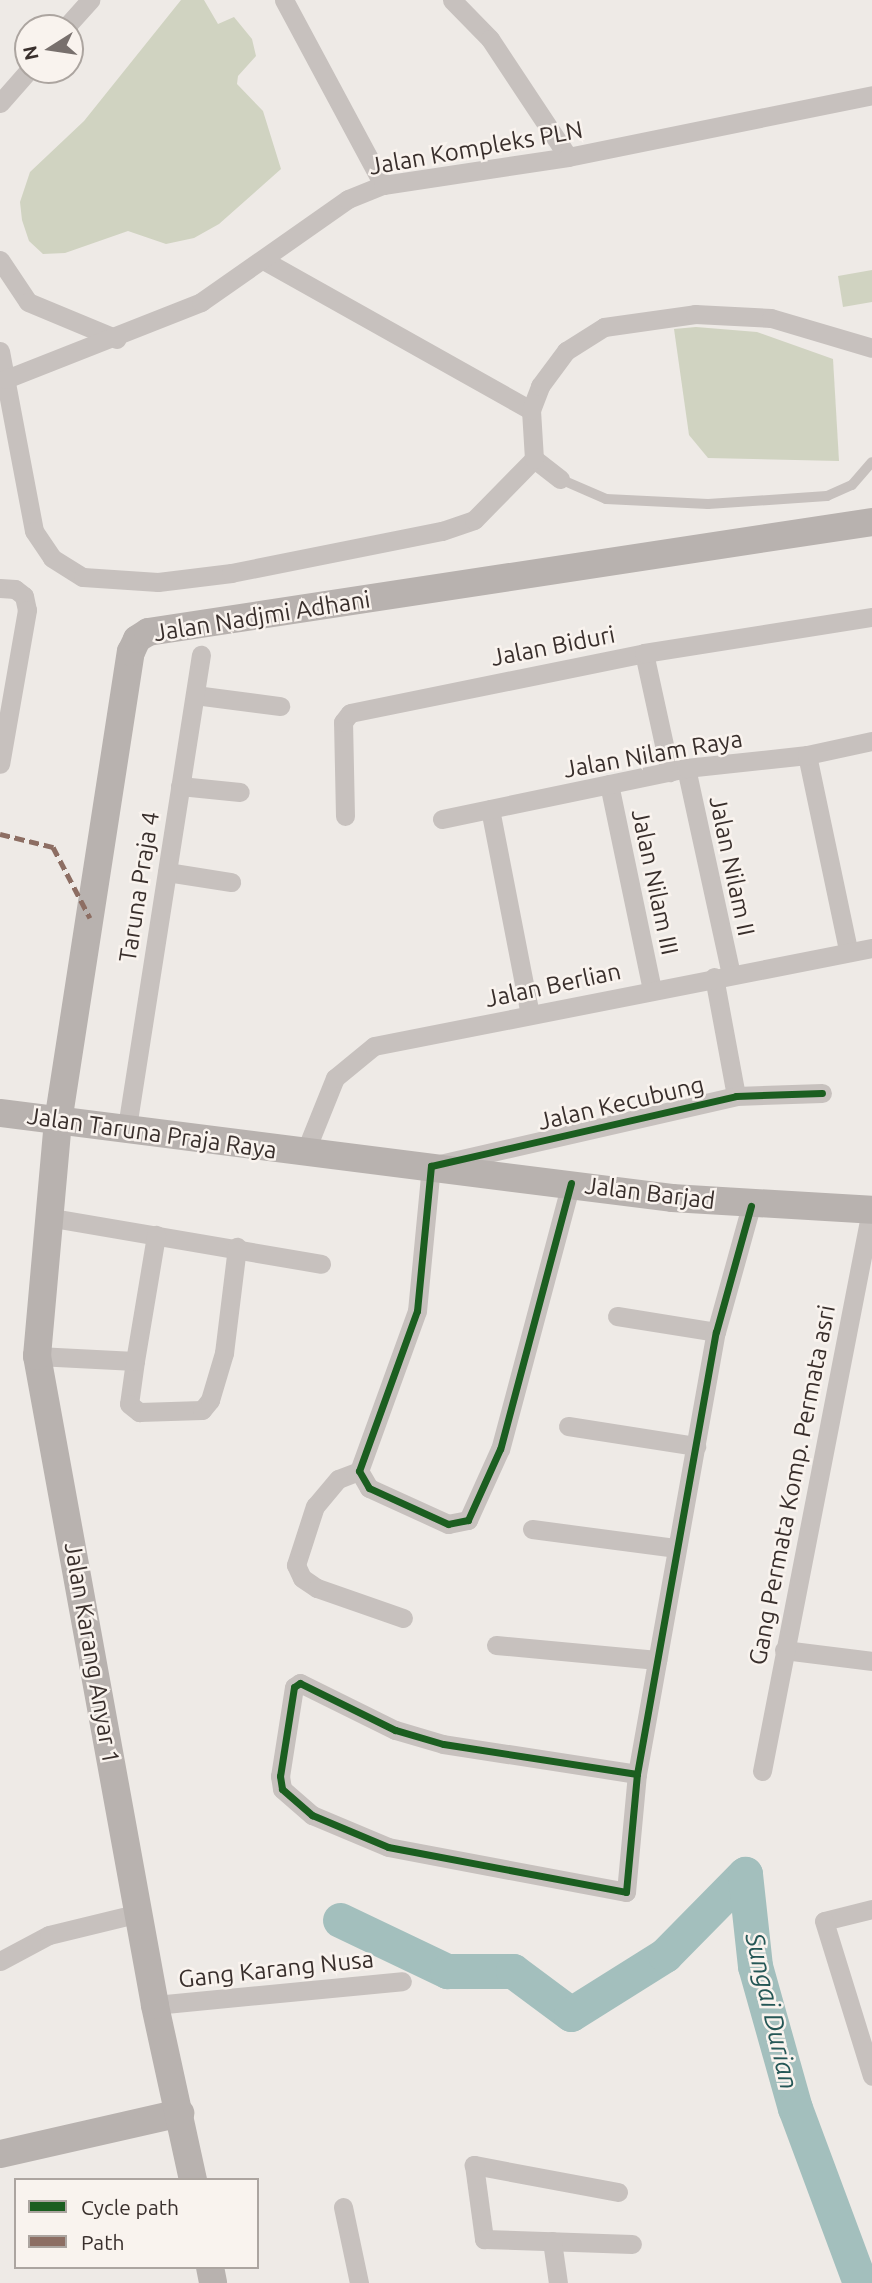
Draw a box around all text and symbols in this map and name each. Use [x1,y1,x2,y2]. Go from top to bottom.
north arrow [14,14,84,84]
text: N [18,44,43,62]
street label: Jalan Kompleks PLN [367,115,585,181]
street label: Jalan Nadjmi Adhani [152,585,372,647]
street label: Jalan Biduri [489,620,617,672]
street label: Jalan Nilam Raya [561,724,745,784]
street label: Jalan Nilam II [703,793,761,939]
street label: Jalan Nilam III [625,806,685,958]
street label: Taruna Praja 4 [113,810,165,964]
street label: Jalan Berlian [483,957,623,1013]
street label: Jalan Kecubung [535,1070,707,1136]
street label: Jalan Taruna Praja Raya [25,1101,279,1165]
street label: Jalan Barjad [583,1171,717,1215]
street label: Gang Permata Komp. Permata asri [743,1302,841,1668]
street label: Jalan Karang Anyar 1 [58,1540,126,1766]
water label: Sungai Durian [739,1930,805,2092]
street label: Gang Karang Nusa [177,1944,375,1994]
legend [14,2178,259,2269]
text: Cycle path [81,2195,179,2219]
text: Path [81,2230,124,2254]

